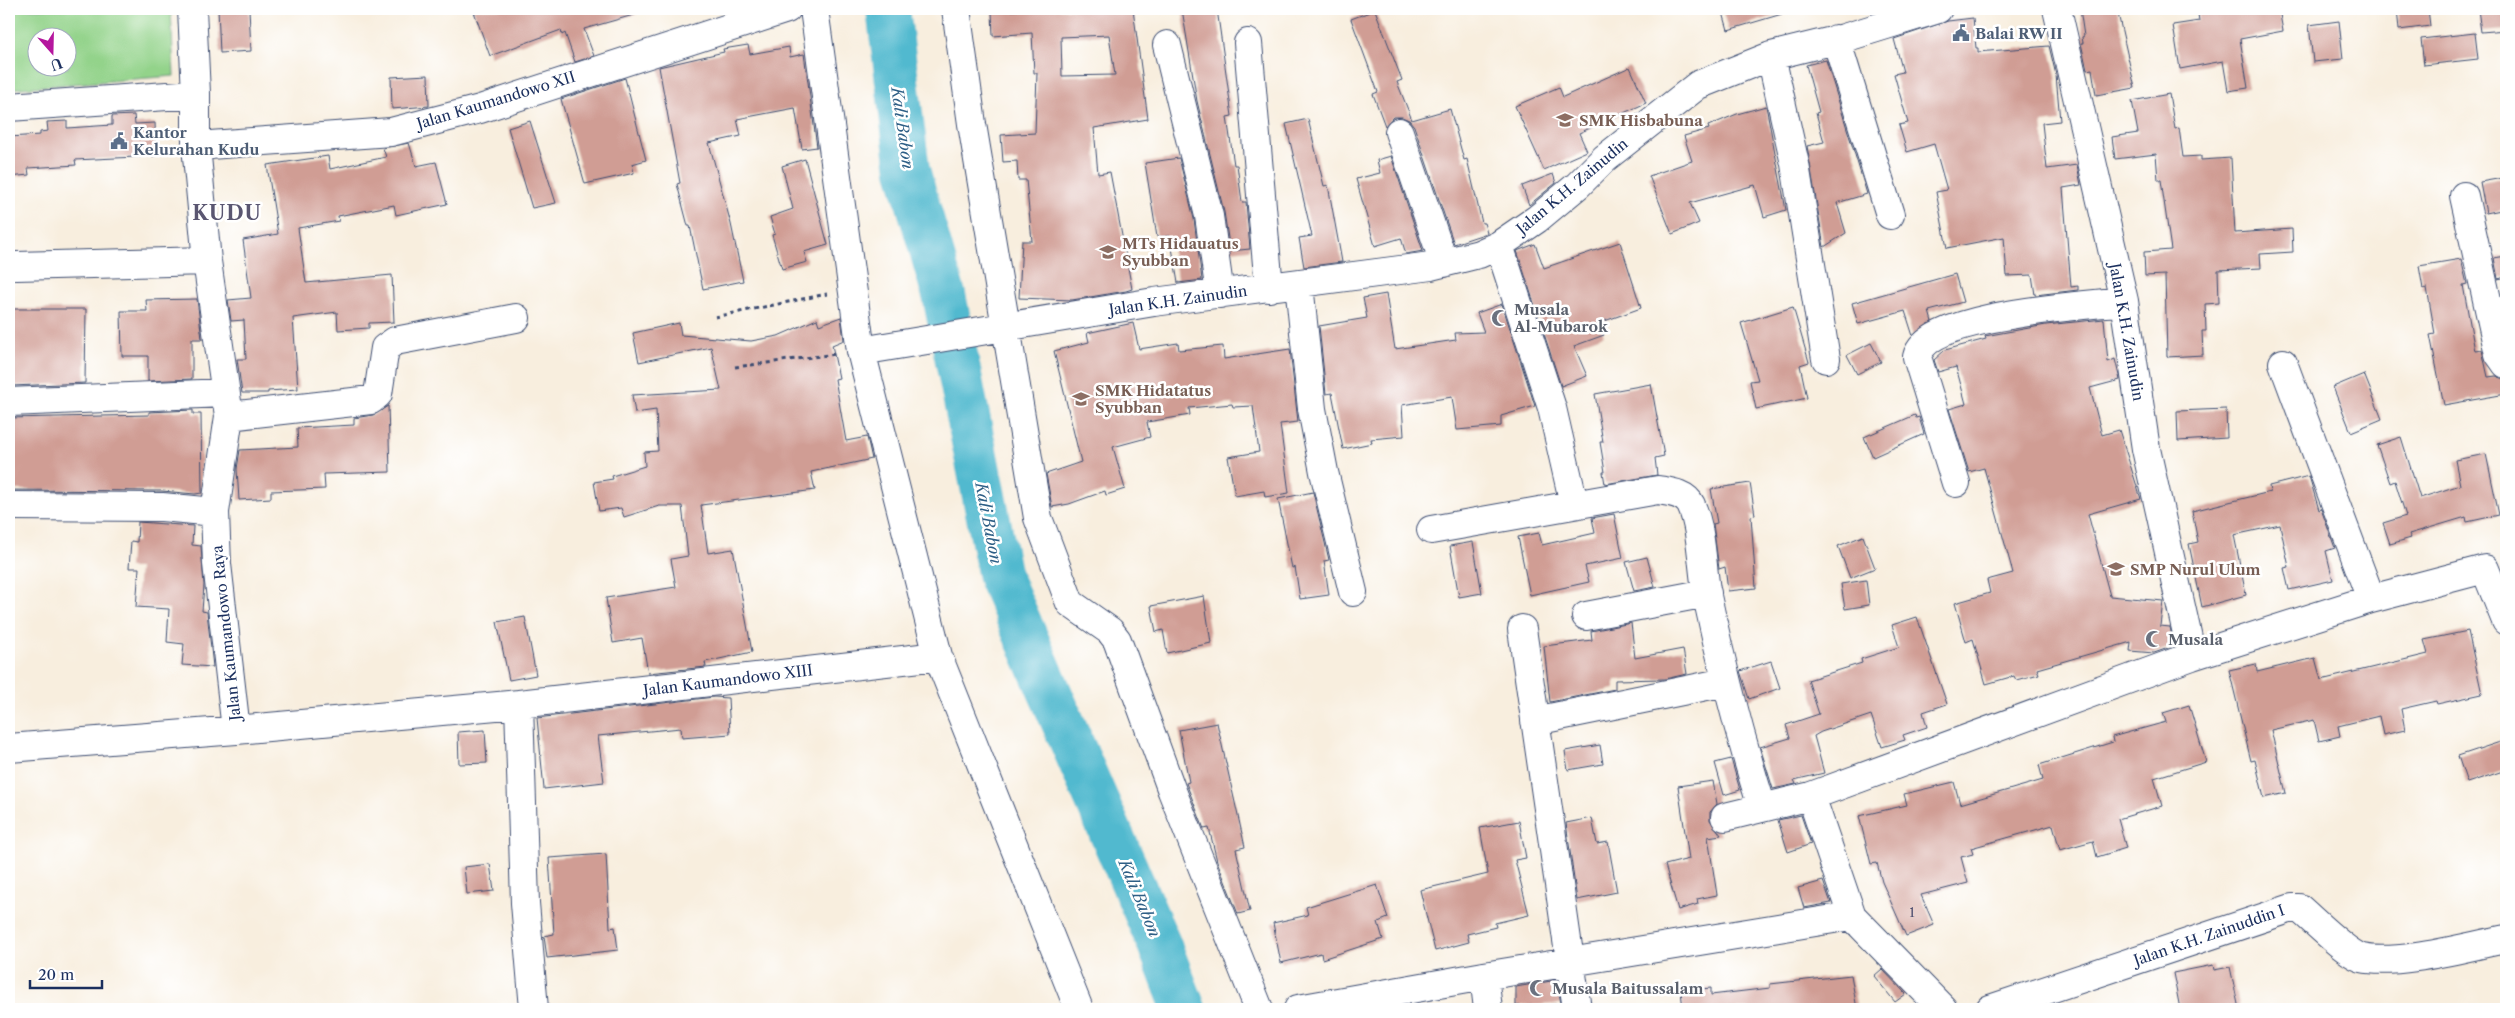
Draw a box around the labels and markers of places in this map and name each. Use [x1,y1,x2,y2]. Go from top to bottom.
public building icon: Balai RW II [1951,23,1971,43]
place label: Balai RW II [1975,24,2063,43]
school or university icon: SMK Hisbabuna [1555,110,1575,130]
place label: SMK Hisbabuna [1579,111,1703,130]
place label: Kantor Kelurahan Kudu [133,123,260,159]
public building icon: Kantor Kelurahan Kudu [109,131,129,151]
place label: MTs Hidauatus Syubban [1122,234,1239,270]
school or university icon: MTs Hidauatus Syubban [1098,242,1118,262]
place label: Musala Al-Mubarok [1513,300,1609,336]
mosque icon: Musala Al-Mubarok [1490,308,1510,328]
place label: SMK Hidatatus Syubban [1095,381,1211,417]
school or university icon: SMK Hidatatus Syubban [1071,389,1091,409]
school or university icon: SMP Nurul Ulum [2106,559,2126,579]
place label: SMP Nurul Ulum [2130,560,2261,579]
mosque icon: Musala [2144,629,2164,649]
place label: Musala [2168,630,2223,649]
mosque icon: Musala Baitussalam [1528,978,1548,998]
place label: Musala Baitussalam [1552,979,1703,998]

